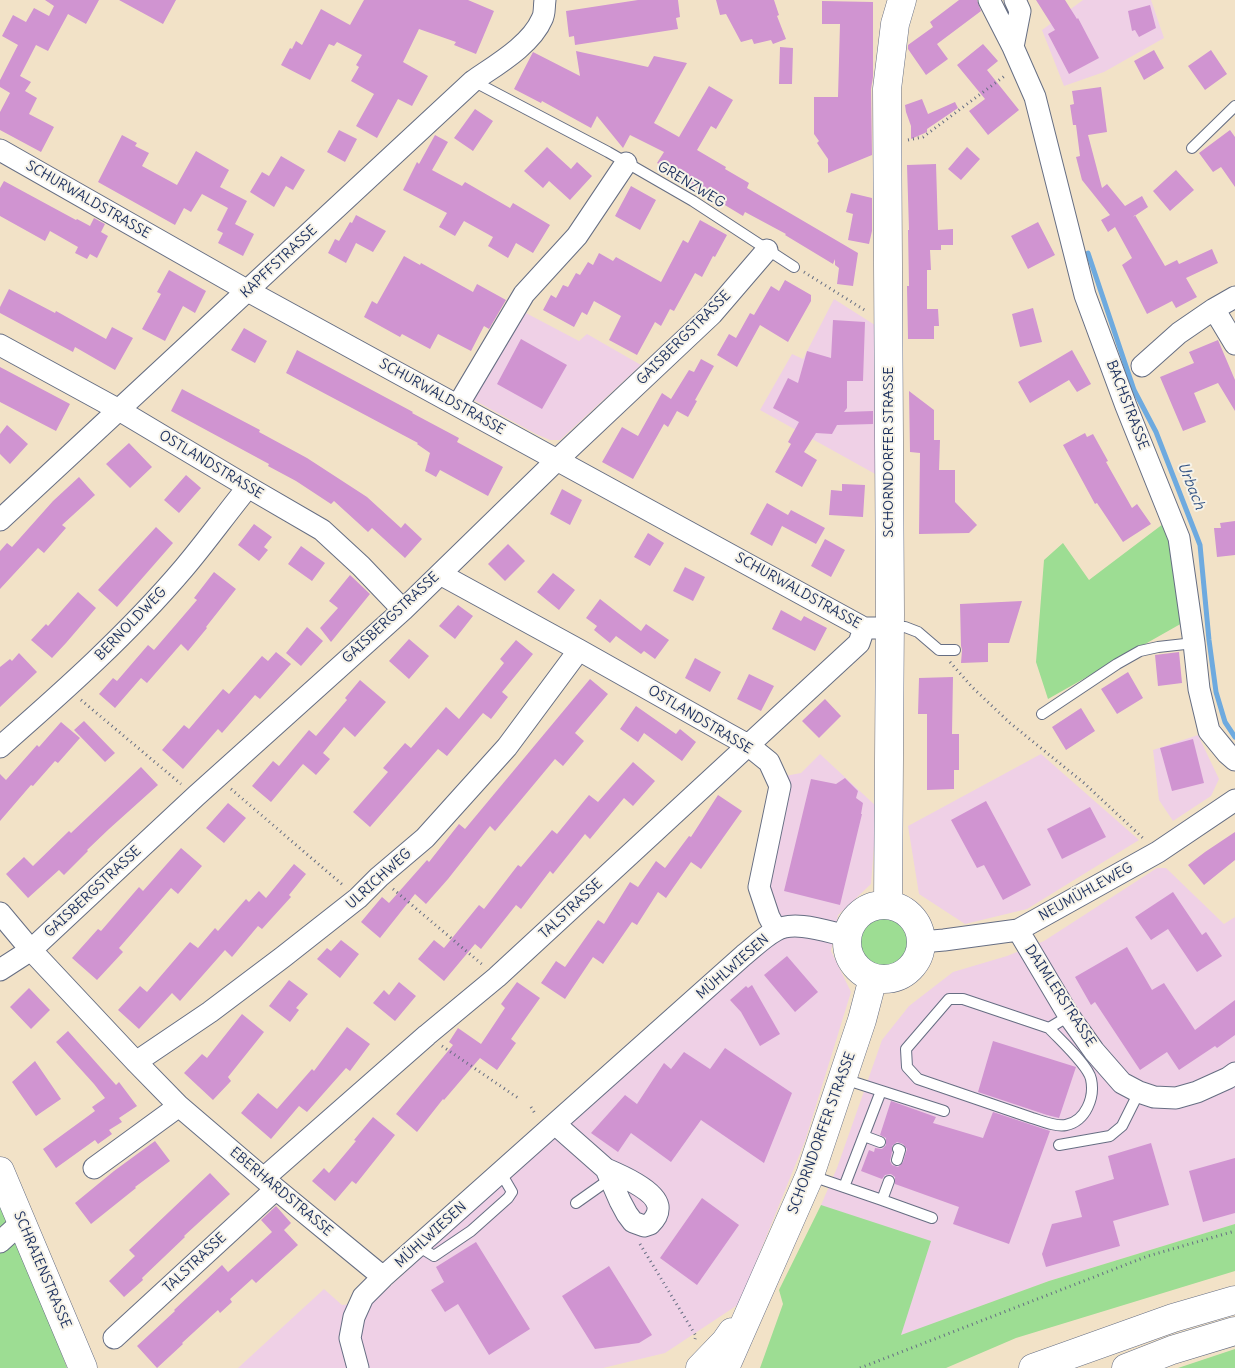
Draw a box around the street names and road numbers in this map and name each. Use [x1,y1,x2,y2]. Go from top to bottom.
street label: SCHURWALDSTRASSE [23,157,153,243]
street label: GRENZWEG [654,158,728,212]
street label: KAPFFSTRASSE [237,222,321,302]
street label: GAISBERGSTRASSE [633,287,735,389]
street label: SCHURWALDSTRASSE [376,355,508,439]
street label: BACHSTRASSE [1102,358,1152,452]
street label: SCHORNDORFER STRASSE [881,366,897,538]
street label: OSTLANDSTRASSE [156,427,266,503]
street label: SCHURWALDSTRASSE [732,549,864,633]
street label: GAISBERGSTRASSE [339,569,443,667]
street label: BERNOLDWEG [92,584,170,664]
street label: OSTLANDSTRASSE [645,682,755,758]
street label: GAISBERGSTRASSE [41,843,145,941]
street label: ULRICHWEG [343,845,415,913]
street label: NEUMÜHLEWEG [1036,859,1136,925]
street label: TALSTRASSE [536,876,606,942]
street label: MÜHLWIESEN [693,931,773,1003]
street label: DAIMLERSTRASSE [1021,942,1099,1050]
street label: SCHORNDORFER STRASSE [785,1050,859,1216]
street label: EBERHARDSTRASSE [226,1144,336,1240]
street label: MÜHLWIESEN [392,1199,470,1271]
street label: SCHRAIENSTRASSE [10,1209,74,1331]
street label: TALSTRASSE [160,1230,230,1296]

